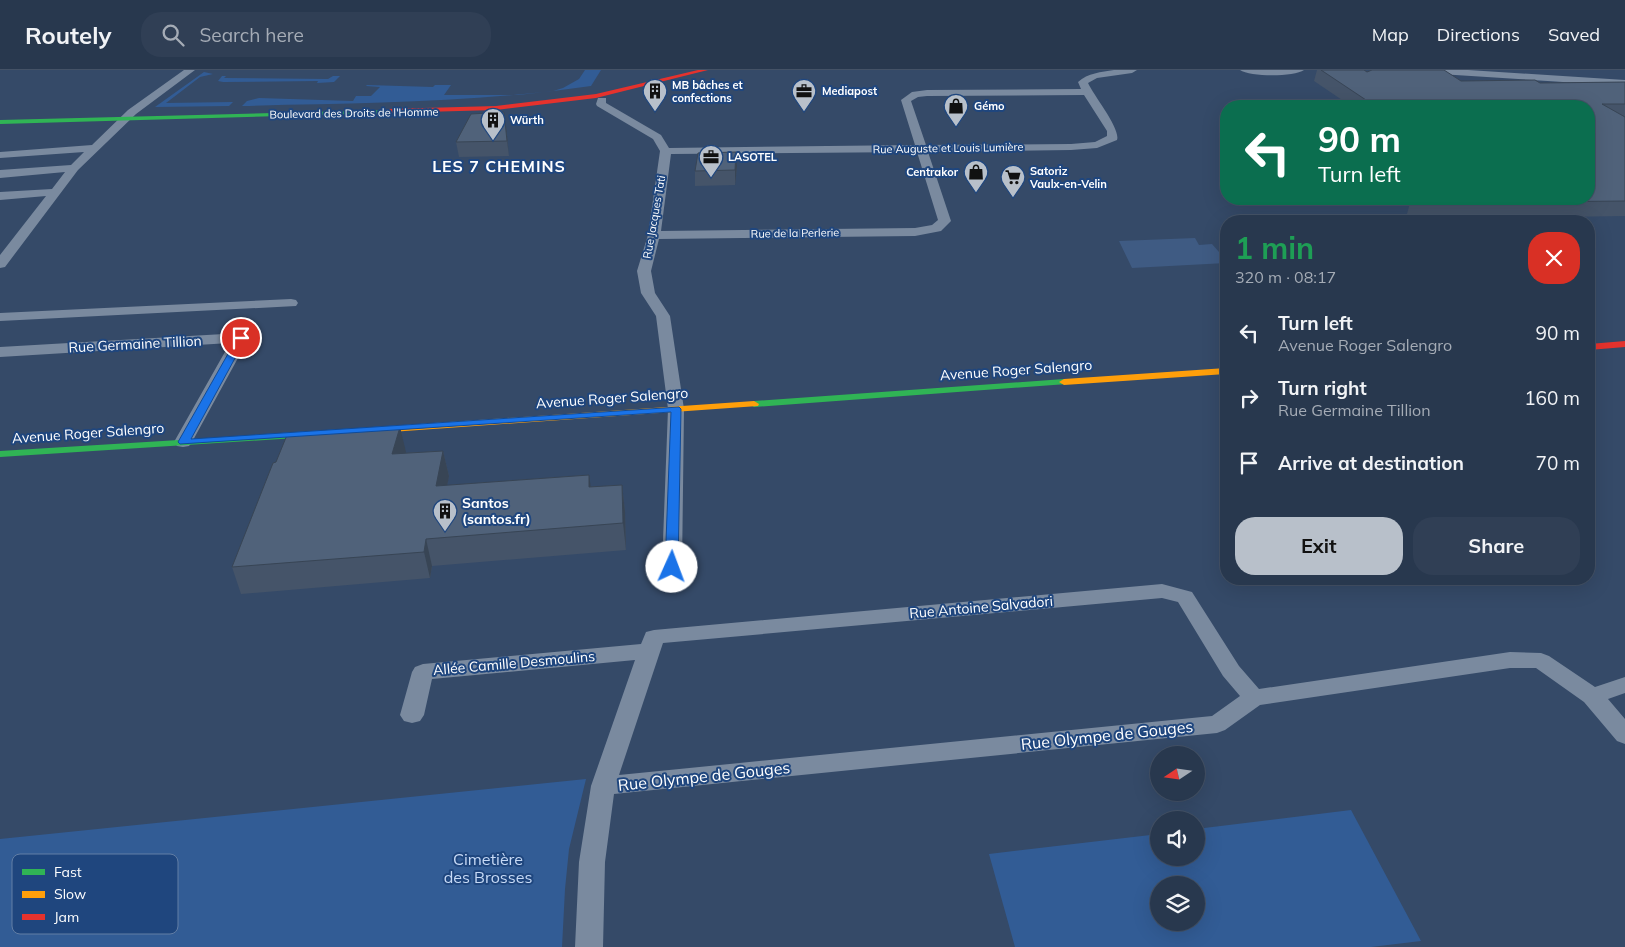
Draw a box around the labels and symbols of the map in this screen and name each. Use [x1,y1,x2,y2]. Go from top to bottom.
building icon: MB bâches et confections [642,78,668,112]
place label: MB bâches et confections [672,78,743,105]
office icon: Mediapost [791,78,817,112]
place label: Mediapost [822,84,877,98]
shop icon: Gémo [943,93,969,127]
place label: Gémo [974,99,1005,113]
street label: Boulevard des Droits de l'Homme [269,105,439,121]
building icon: Würth [480,107,506,141]
place label: Würth [510,113,544,127]
street label: Rue Auguste et Louis Lumière [872,140,1024,156]
office icon: LASOTEL [698,144,724,178]
place label: LASOTEL [728,150,777,164]
district label: LES 7 CHEMINS [432,156,566,176]
shop icon: Centrakor [963,159,989,193]
supermarket icon: Satoriz Vaulx-en-Velin [1000,164,1026,198]
place label: Satoriz Vaulx-en-Velin [1029,164,1107,191]
place label: Centrakor [906,165,959,179]
street label: Rue Jacques Tati [640,174,668,260]
street label: Rue de la Perlerie [751,225,839,241]
pin [220,317,262,359]
street label: Rue Germaine Tillion [68,332,202,356]
street label: Avenue Roger Salengro [939,356,1093,384]
street label: Avenue Roger Salengro [535,384,689,412]
street label: Avenue Roger Salengro [11,419,165,447]
place label: Santos (santos.fr) [462,494,531,528]
building icon: Santos (santos.fr) [432,498,458,532]
position arrow [645,540,697,592]
street label: Rue Antoine Salvadori [908,592,1054,622]
street label: Allée Camille Desmoulins [432,647,596,679]
street label: Rue Olympe de Gouges [1020,716,1194,754]
north arrow [1150,746,1205,801]
street label: Rue Olympe de Gouges [617,757,791,795]
park label: Cimetière des Brosses [444,849,532,887]
legend [12,854,178,934]
text: Fast [54,863,82,881]
text: Slow [54,885,86,903]
text: Jam [54,908,79,926]

